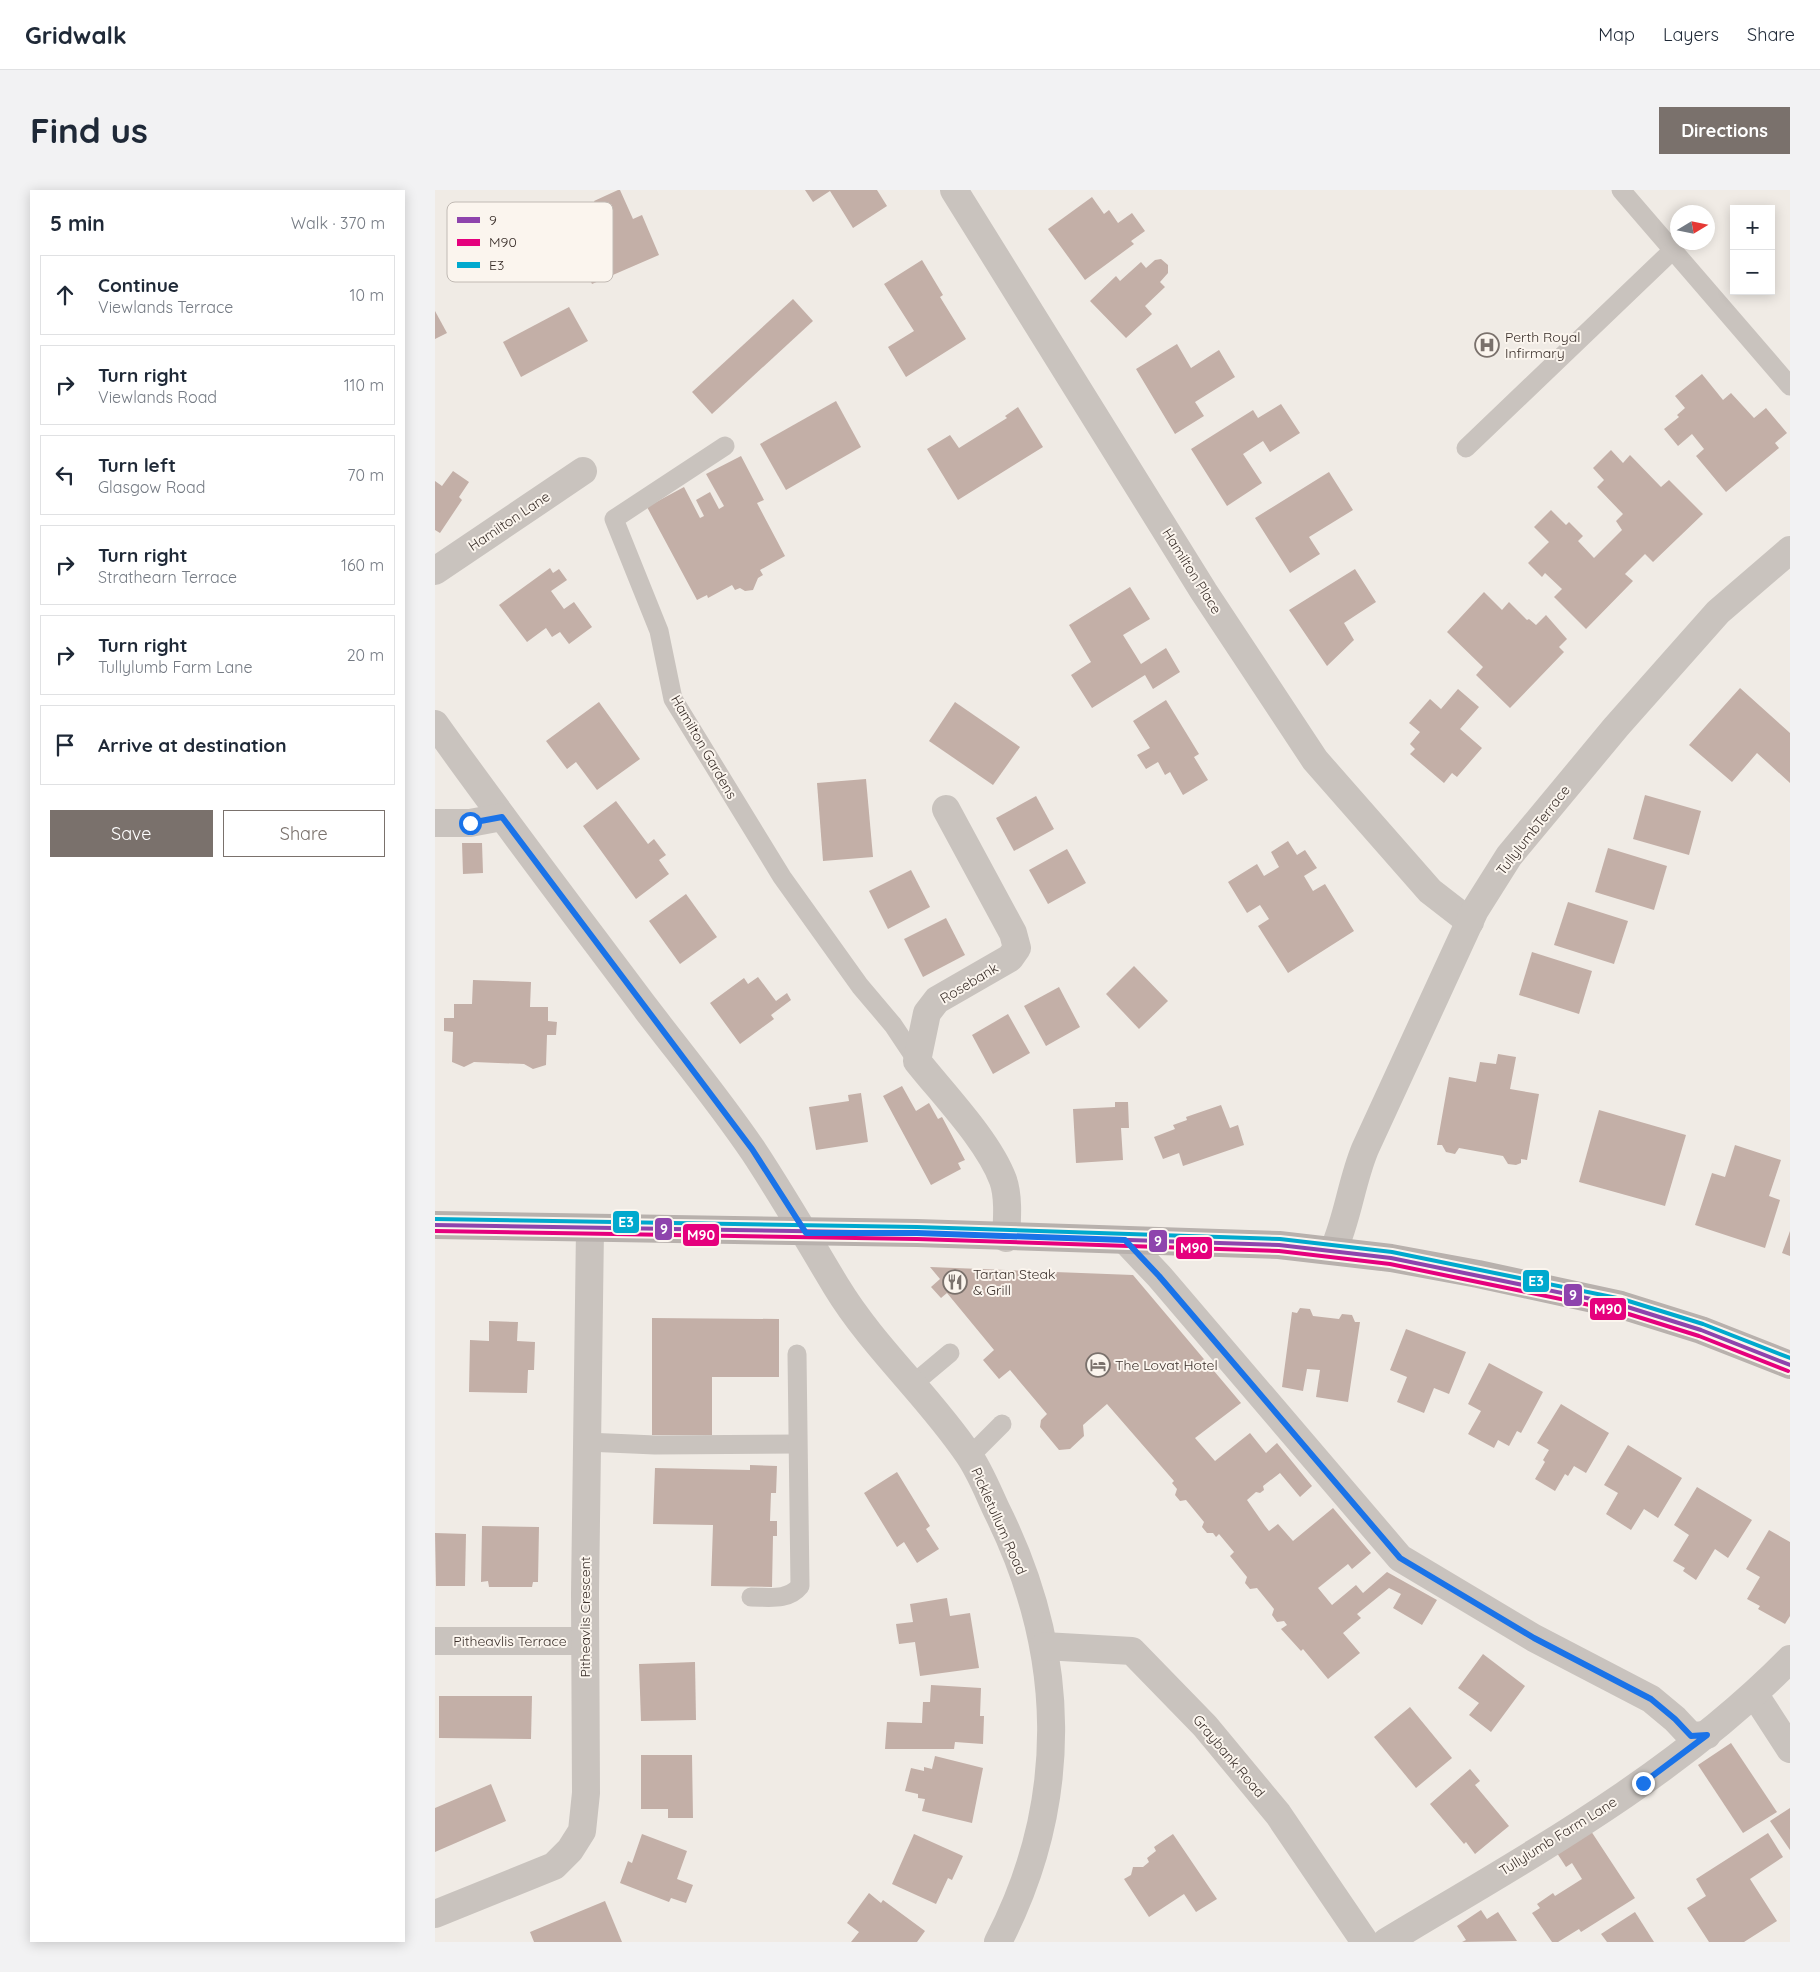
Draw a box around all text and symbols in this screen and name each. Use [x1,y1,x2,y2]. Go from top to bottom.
text: Gridwalk [25,20,127,50]
text: Map [1598,23,1635,46]
text: Layers [1663,23,1719,46]
text: Share [1747,23,1795,46]
button: Directions [1659,107,1790,154]
text: Find us [30,108,148,152]
legend [447,202,613,282]
north arrow [1670,205,1715,250]
map controls [1730,205,1775,295]
button: + [1730,205,1775,250]
text: 5 min [50,210,105,236]
text: 9 [489,211,497,229]
text: Walk · 370 m [291,213,385,233]
text: M90 [489,233,517,251]
button: − [1730,250,1775,295]
text: E3 [489,256,504,274]
text: Continue [98,273,179,297]
icon: ahead [51,281,79,309]
text: 10 m [350,285,384,305]
text: Viewlands Terrace [98,297,233,317]
place label: Perth Royal Infirmary [1505,328,1580,362]
hospital icon: Perth Royal Infirmary [1474,332,1500,358]
text: Turn right [98,363,187,387]
icon: right [51,371,79,399]
text: 110 m [344,375,384,395]
text: Viewlands Road [98,387,217,407]
text: Turn left [98,453,176,477]
icon: left [51,461,79,489]
text: 70 m [347,465,384,485]
text: Glasgow Road [98,477,205,497]
street label: Hamilton Lane [465,487,553,555]
street label: Hamilton Place [1158,525,1226,617]
text: Turn right [98,543,187,567]
icon: right [51,551,79,579]
text: 160 m [341,555,384,575]
text: Strathearn Terrace [98,567,237,587]
text: Turn right [98,633,187,657]
icon: right [51,641,79,669]
text: 20 m [347,645,384,665]
text: Tullylumb Farm Lane [98,657,252,677]
street label: Hamilton Gardens [667,692,741,802]
icon: arrive [51,731,79,759]
text: Arrive at destination [98,733,287,757]
street label: TullylumbTerrace [1492,781,1574,879]
button: Save [50,810,213,857]
button: Share [223,810,385,857]
route start [459,812,482,835]
street label: Rosebank [937,959,1001,1007]
line badge: E3 [612,1210,640,1234]
text: E3 [618,1213,634,1231]
line badge: 9 [654,1217,673,1241]
text: 9 [660,1220,668,1238]
line badge: M90 [682,1223,720,1247]
text: M90 [687,1226,715,1244]
line badge: 9 [1148,1229,1168,1253]
text: 9 [1154,1232,1162,1250]
line badge: M90 [1175,1236,1213,1260]
text: M90 [1180,1239,1208,1257]
place label: Tartan Steak & Grill [973,1265,1056,1299]
restaurant icon: Tartan Steak & Grill [942,1269,968,1295]
line badge: E3 [1522,1269,1550,1293]
text: E3 [1528,1272,1544,1290]
line badge: 9 [1563,1283,1583,1307]
text: 9 [1569,1286,1577,1304]
line badge: M90 [1589,1297,1627,1321]
text: M90 [1594,1300,1622,1318]
hotel icon: The Lovat Hotel [1085,1352,1111,1378]
place label: The Lovat Hotel [1115,1356,1218,1374]
street label: Pickletullum Road [967,1465,1031,1577]
street label: Pitheavlis Crescent [576,1556,594,1678]
street label: Pitheavlis Terrace [453,1632,567,1650]
street label: Graybank Road [1189,1711,1269,1801]
route end [1632,1772,1655,1795]
street label: Tullylumb Farm Lane [1496,1793,1620,1879]

